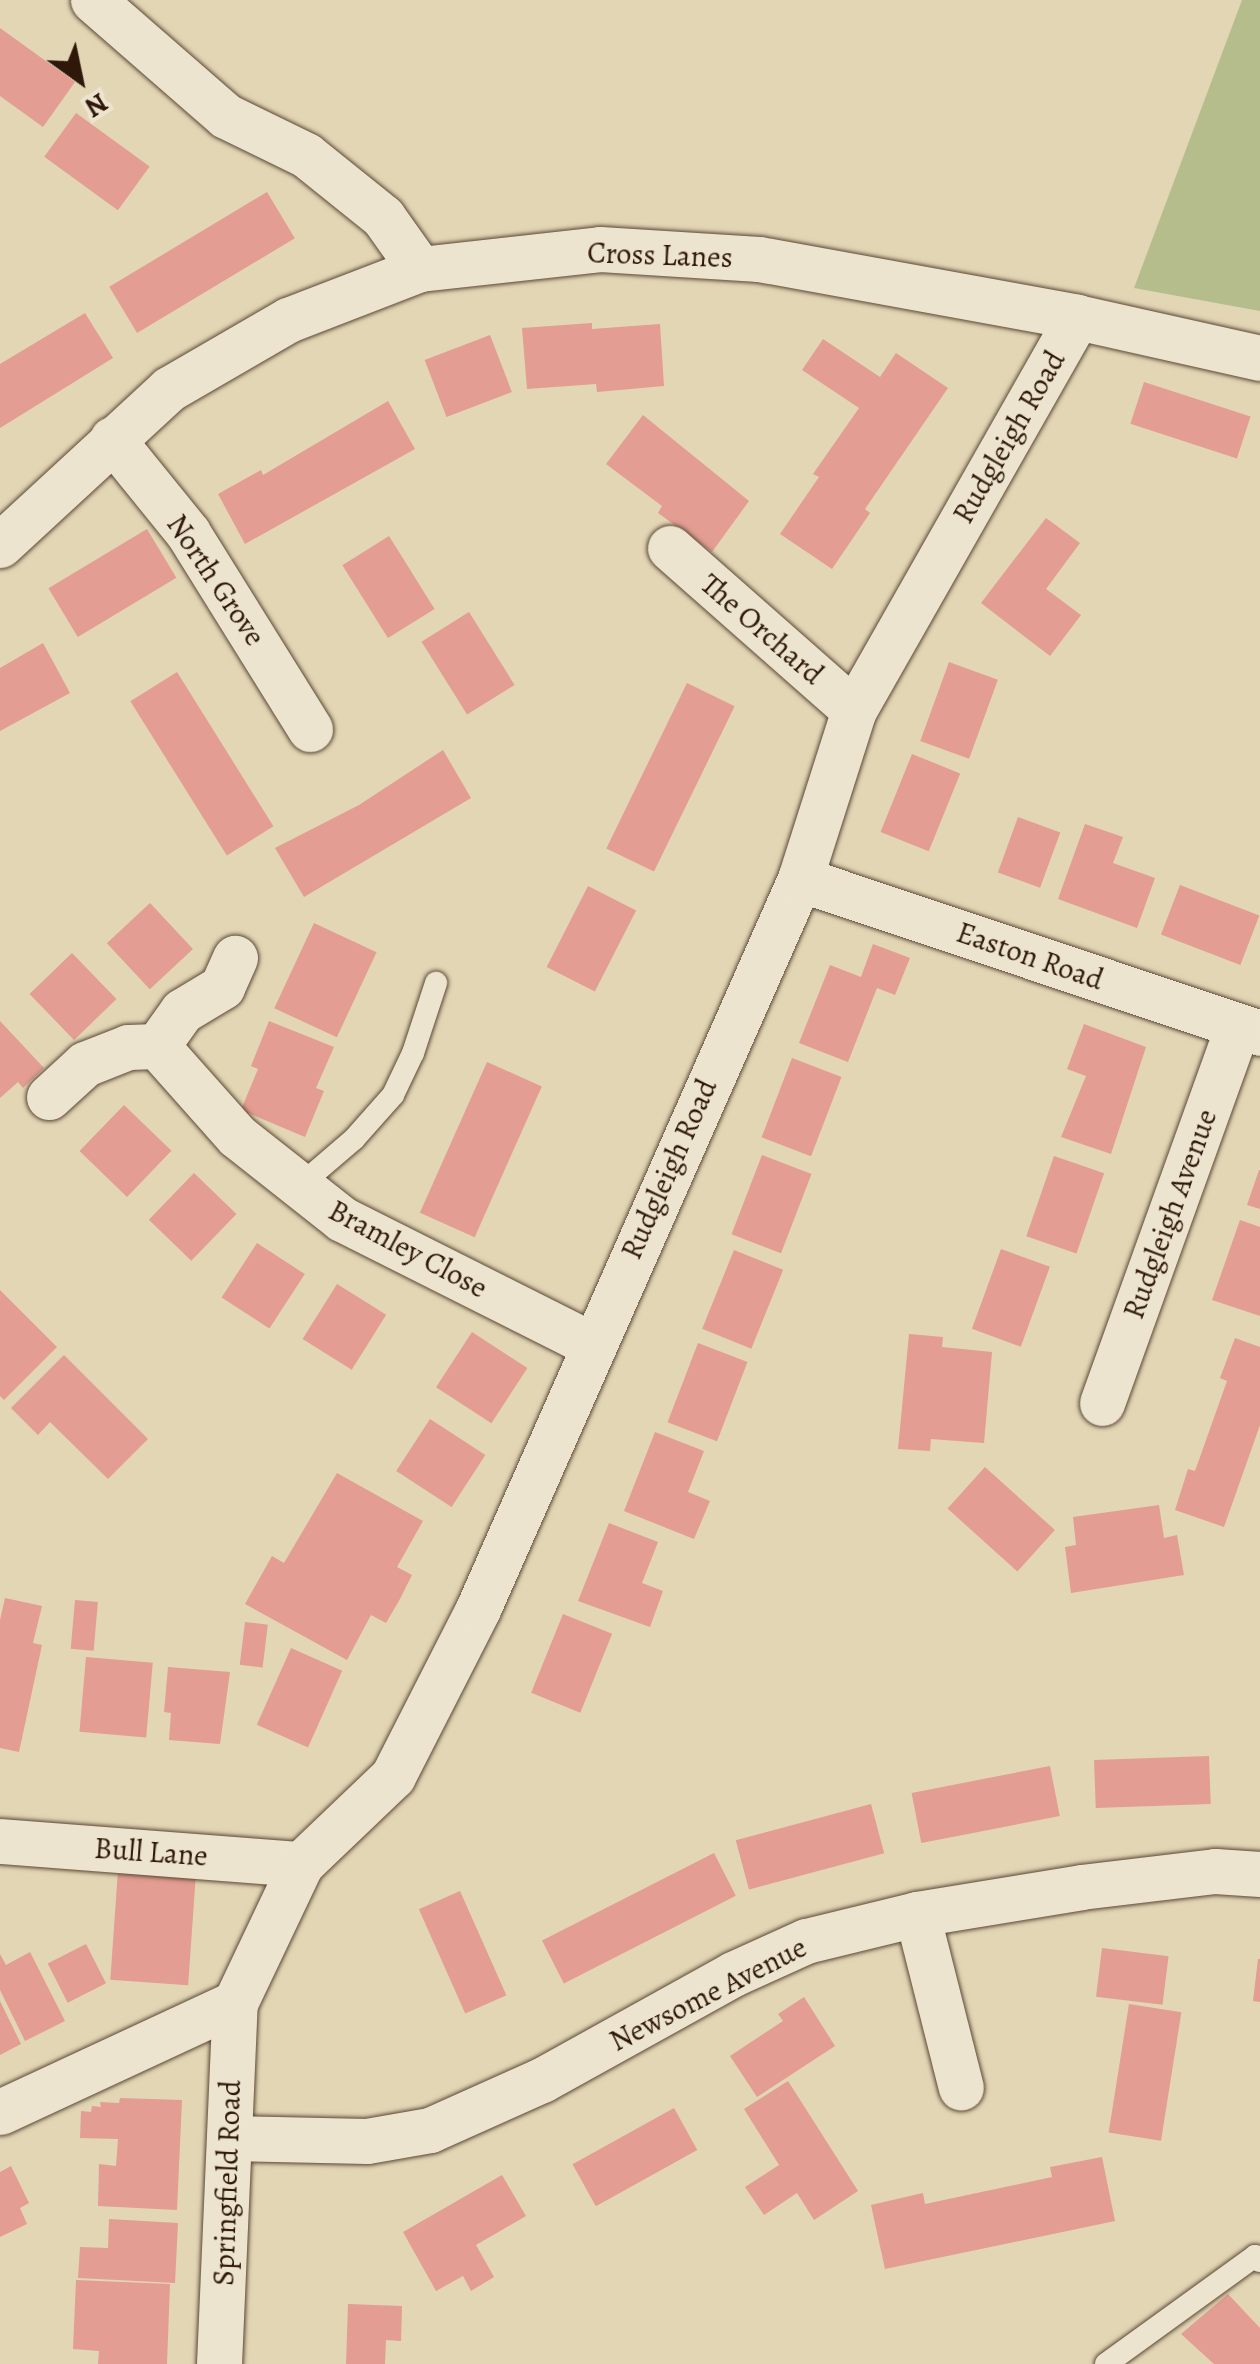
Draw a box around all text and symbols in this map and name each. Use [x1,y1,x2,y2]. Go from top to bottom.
north arrow [30,30,130,130]
text: N [77,84,115,127]
street label: Cross Lanes [587,234,733,276]
street label: Rudgleigh Road [945,344,1073,530]
street label: North Grove [159,507,273,653]
street label: The Orchard [693,566,831,692]
street label: Easton Road [952,914,1108,998]
street label: Rudgleigh Road [613,1073,725,1265]
street label: Rudgleigh Avenue [1115,1104,1225,1324]
street label: Bramley Close [323,1192,493,1306]
street label: Bull Lane [93,1830,209,1874]
street label: Newsome Avenue [603,1929,813,2059]
street label: Springfield Road [205,2080,249,2286]

